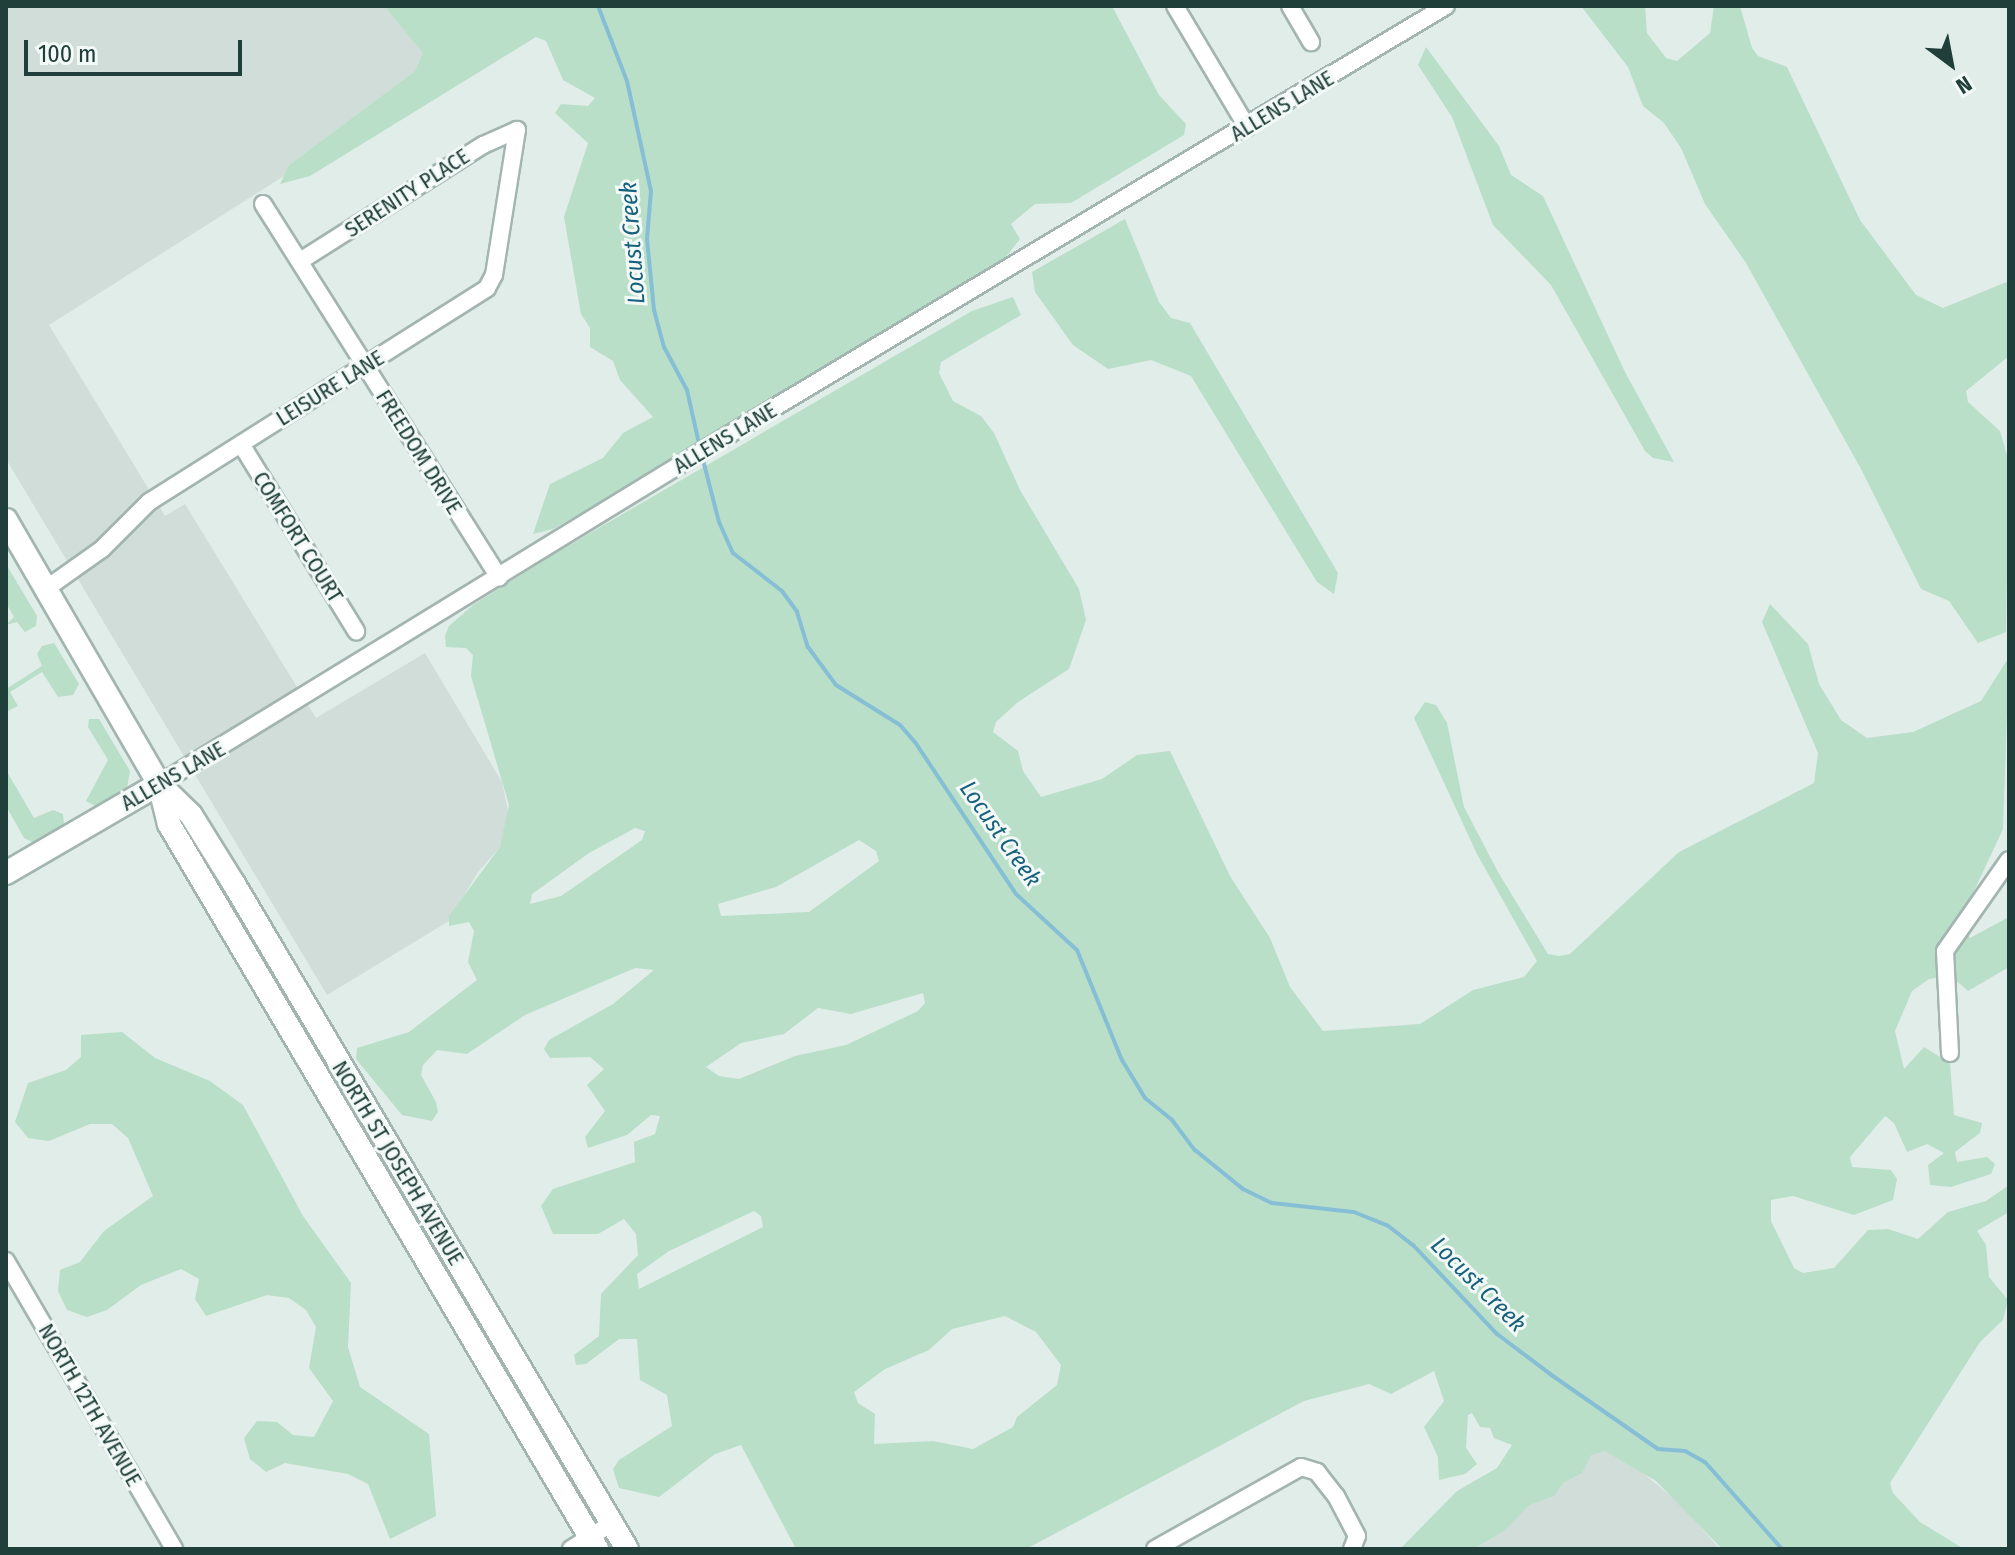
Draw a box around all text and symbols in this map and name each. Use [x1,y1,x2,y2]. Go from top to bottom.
scale bar [28,24,246,74]
north arrow [1911,24,1991,104]
text: 100 m [38,40,96,68]
street label: ALLENS LANE [1226,65,1338,147]
text: N [1951,70,1977,100]
street label: SERENITY PLACE [340,143,474,243]
water label: Locust Creek [614,181,652,305]
street label: LEISURE LANE [271,344,389,432]
street label: FREEDOM DRIVE [370,385,468,519]
street label: ALLENS LANE [669,397,781,479]
street label: COMFORT COURT [247,467,349,607]
street label: ALLENS LANE [116,736,230,816]
water label: Locust Creek [953,776,1047,892]
street label: NORTH ST JOSEPH AVENUE [327,1056,469,1270]
water label: Locust Creek [1424,1231,1532,1339]
street label: NORTH 12TH AVENUE [33,1319,147,1491]

